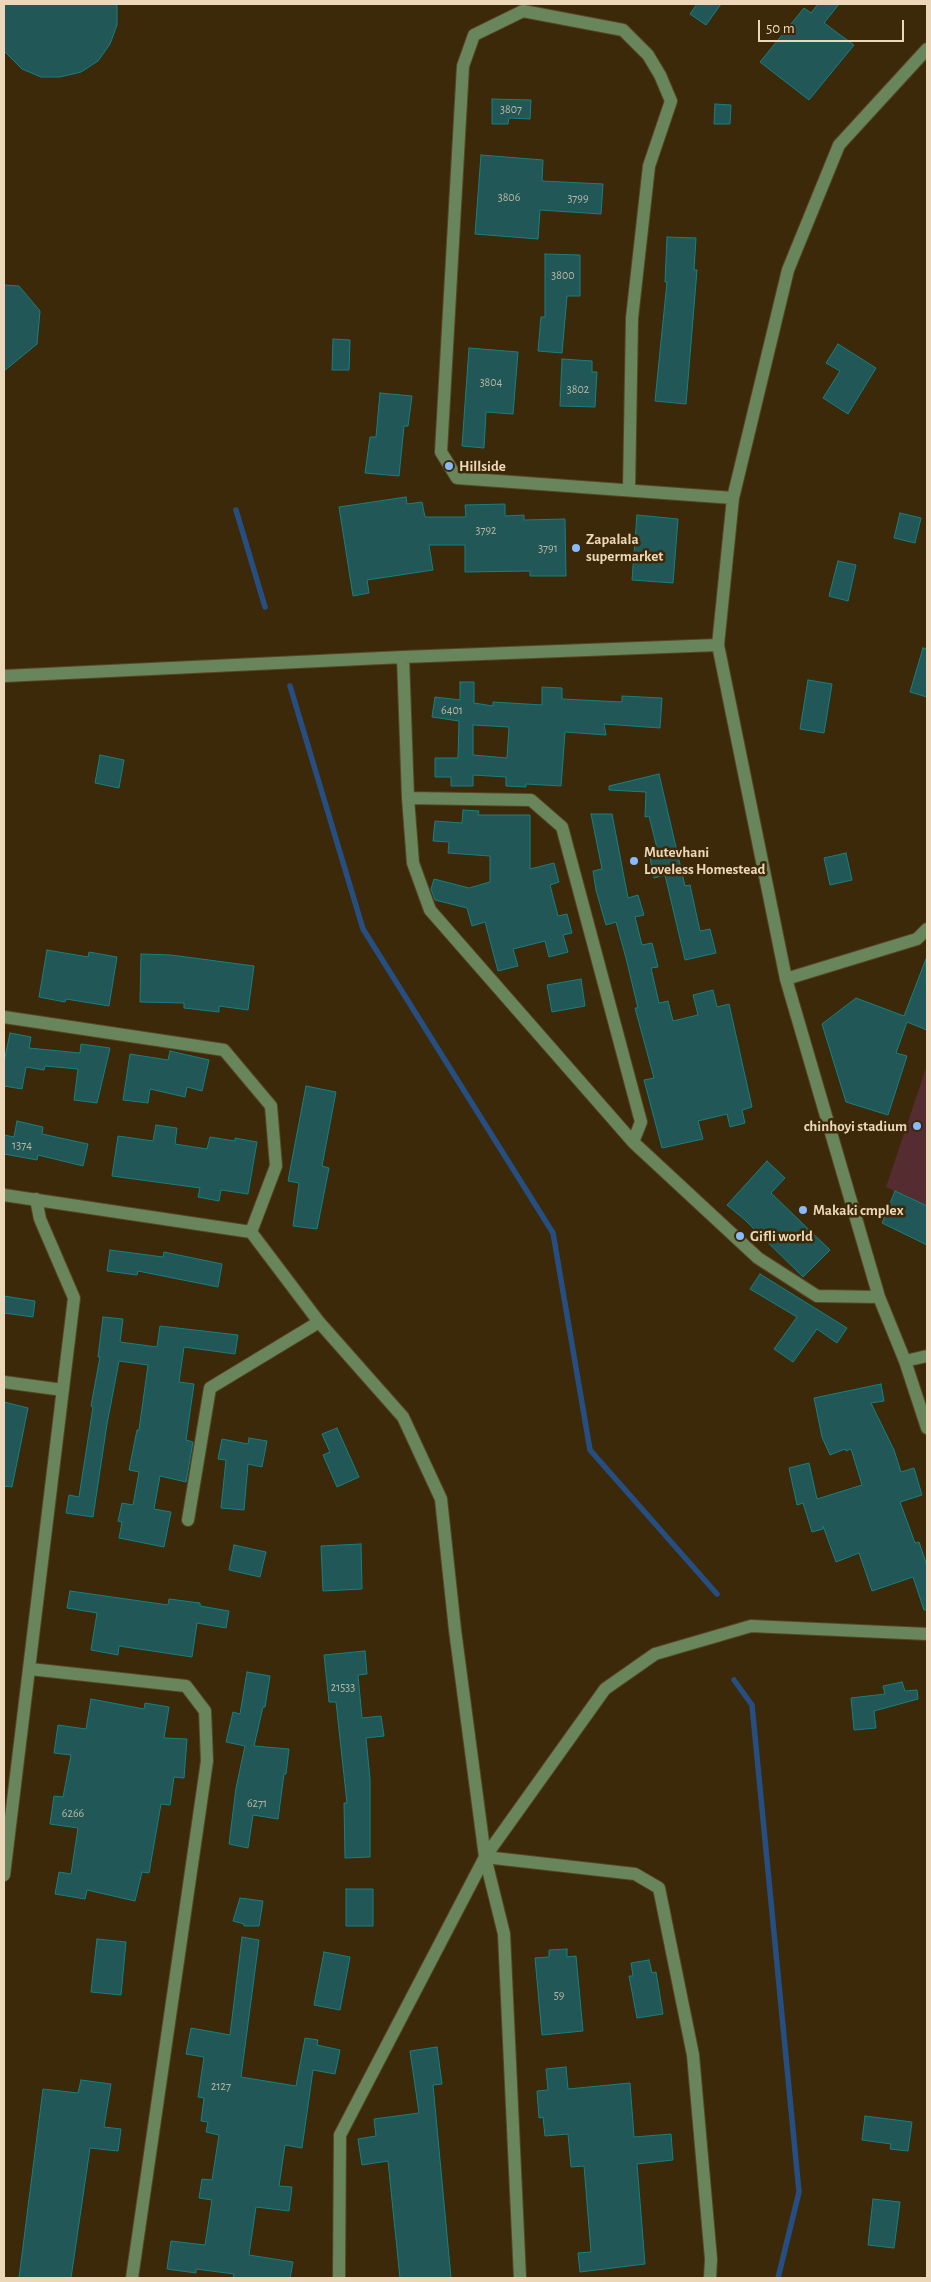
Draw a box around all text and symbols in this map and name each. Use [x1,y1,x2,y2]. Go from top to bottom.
scale bar [761,10,907,42]
text: 50 m [766,21,795,36]
house number: 3807 [500,102,522,116]
house number: 3806 [498,190,520,204]
house number: 3799 [567,191,589,205]
house number: 3800 [551,268,575,282]
house number: 3804 [480,375,502,389]
house number: 3802 [567,382,589,396]
place label: Hillside [459,457,506,475]
marker: Hillside [443,460,455,472]
house number: 3792 [475,523,497,537]
place label: Zapalala supermarket [586,530,663,565]
house number: 3791 [538,541,558,555]
marker: Zapalala supermarket [570,542,582,554]
house number: 6401 [441,703,463,717]
place label: Mutevhani Loveless Homestead [644,843,765,878]
marker: Mutevhani Loveless Homestead [628,855,640,867]
place label: chinhoyi stadium [804,1117,907,1135]
marker: chinhoyi stadium [911,1120,923,1132]
house number: 1374 [12,1138,32,1152]
place label: Makaki cmplex [813,1201,904,1219]
marker: Makaki cmplex [797,1204,809,1216]
place label: Gifli world [750,1227,813,1245]
marker: Gifli world [734,1230,746,1242]
house number: 21533 [331,1680,355,1694]
house number: 6271 [247,1796,267,1810]
house number: 6266 [62,1806,84,1820]
house number: 59 [554,1988,564,2002]
house number: 2127 [211,2079,231,2093]

